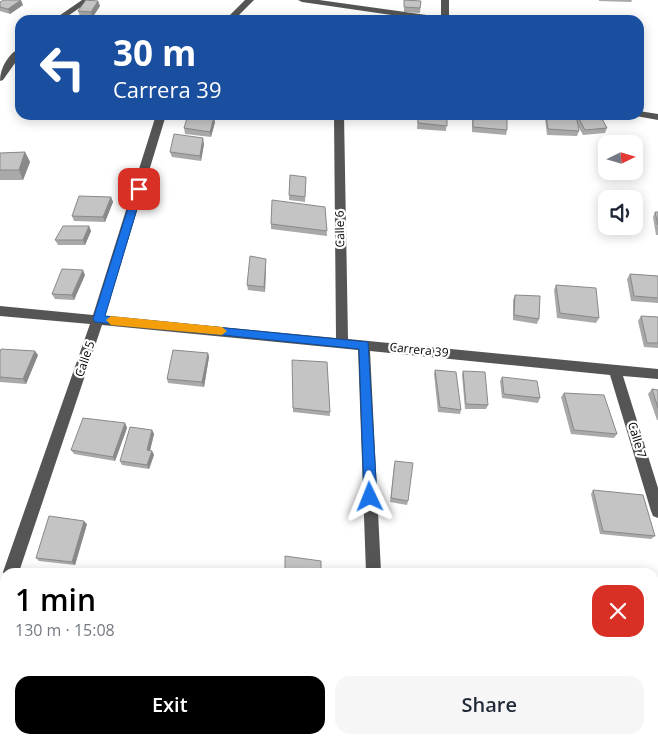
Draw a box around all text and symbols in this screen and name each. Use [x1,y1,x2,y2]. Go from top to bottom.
text: 30 m [113,29,196,76]
icon: left [30,35,95,100]
text: Carrera 39 [113,74,222,104]
north arrow [598,135,642,180]
map controls [598,135,643,235]
pin [118,168,160,210]
icon: arrive [125,175,153,203]
button: sound [598,190,643,235]
street label: Calle 6 [331,210,348,248]
street label: Calle 5 [70,338,99,379]
street label: Carrera 39 [389,338,450,361]
street label: Calle 7 [624,420,651,460]
position arrow [343,470,395,522]
text: 1 min [15,579,96,620]
button: close [592,585,644,637]
text: 130 m · 15:08 [15,619,115,641]
button: Exit [15,676,325,734]
button: Share [335,676,644,734]

